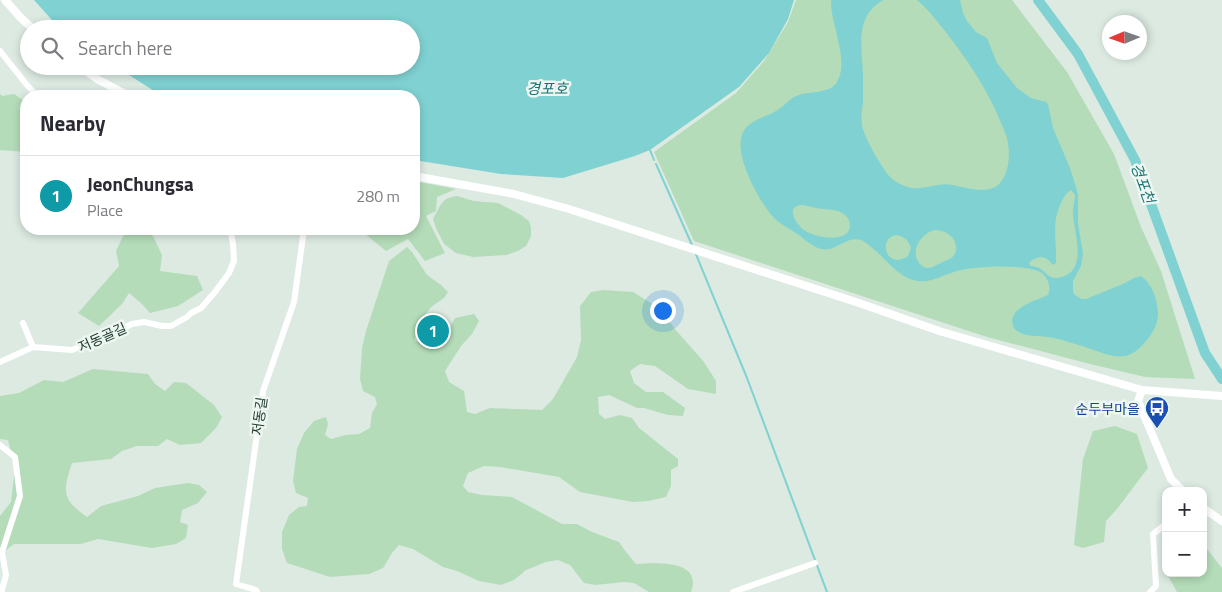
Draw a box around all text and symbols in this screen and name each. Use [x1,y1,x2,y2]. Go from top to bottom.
north arrow [1102,15,1147,60]
search box [20,20,420,75]
text: Search here [78,33,172,62]
icon: search [38,34,66,62]
water label: 경포호 [526,77,569,100]
text: Nearby [40,107,105,139]
water label: 경포천 [1125,160,1162,208]
text: JeonChungsa [87,169,194,198]
text: 1 [52,184,60,208]
text: 280 m [356,184,400,208]
text: Place [87,198,123,222]
your location [650,298,676,324]
pin: 1 [417,312,449,350]
street label: 저동골길 [74,317,130,357]
street label: 저동길 [246,395,272,437]
bus stop icon: 순두부마을 [1144,395,1170,429]
place label: 순두부마을 [1076,398,1140,419]
map controls [1162,487,1207,577]
button: + [1162,487,1207,532]
button: − [1162,532,1207,577]

